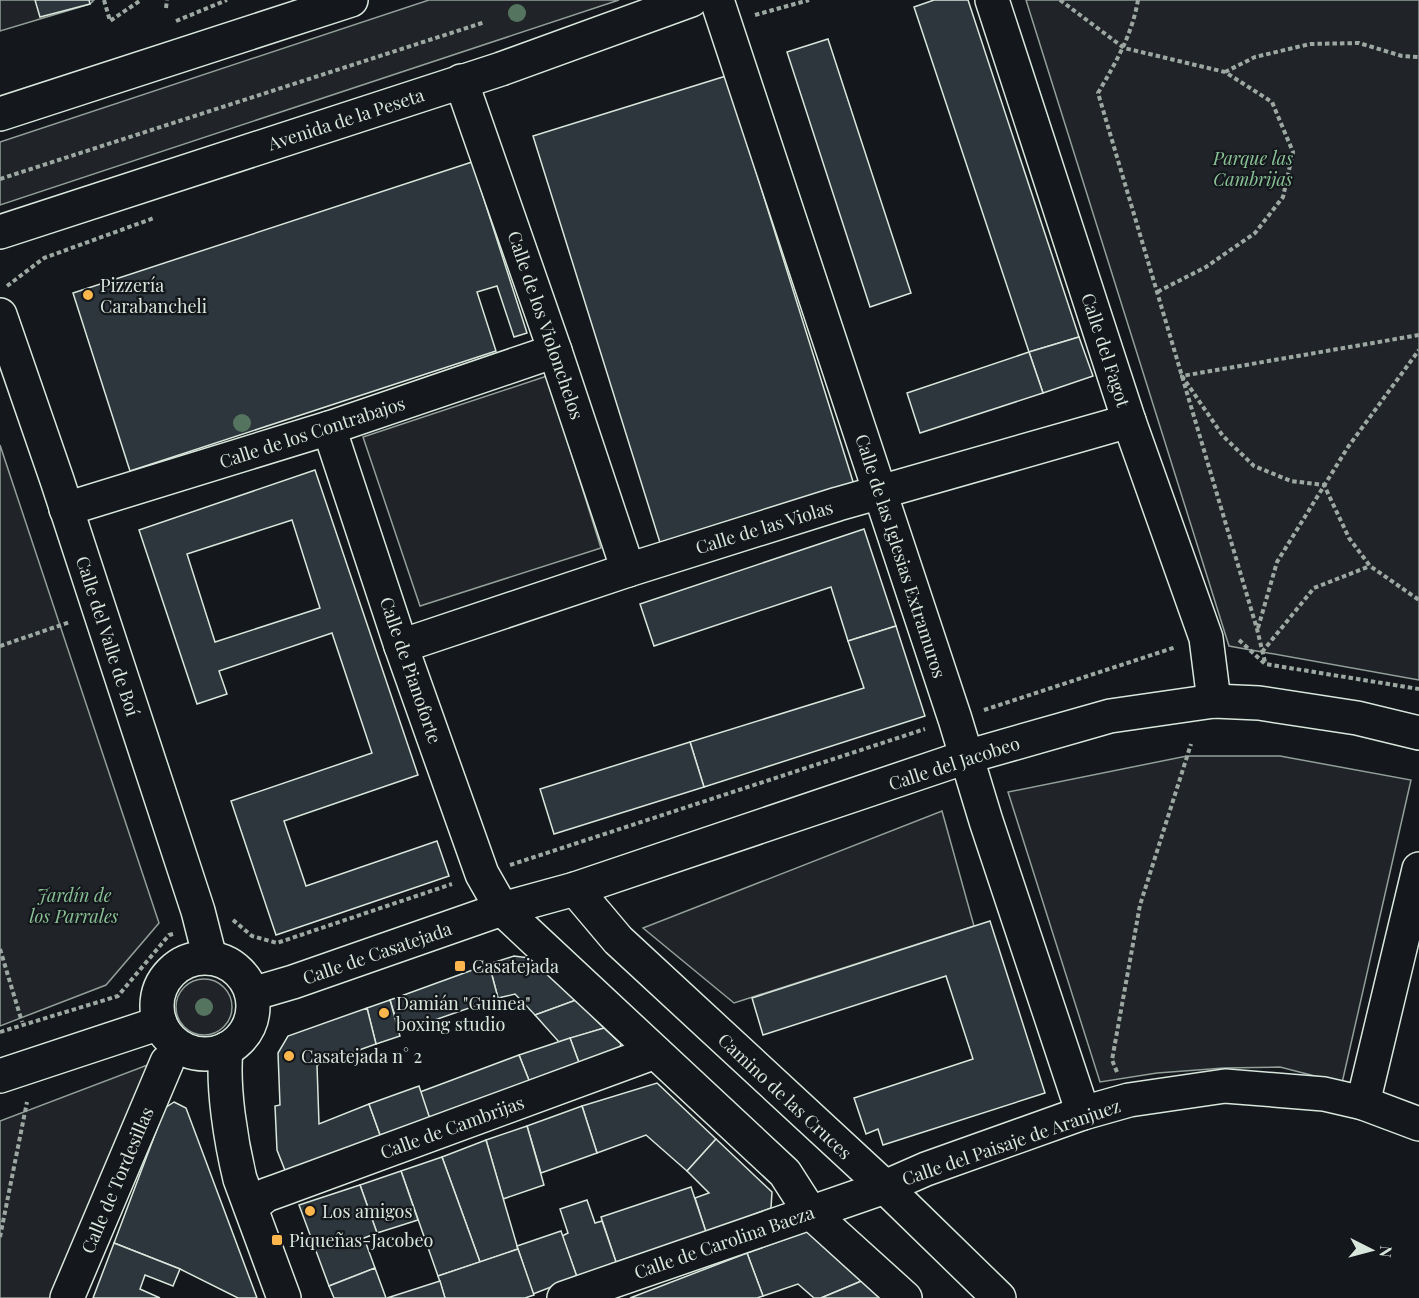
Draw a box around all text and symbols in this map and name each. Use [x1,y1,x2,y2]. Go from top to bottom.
street label: Avenida de la Peseta [264,82,427,156]
park label: Parque las Cambrijas [1212,146,1293,191]
street label: Calle de los Violonchelos [502,227,590,423]
place label: Pizzería Carabancheli [100,273,207,318]
marker: Pizzería Carabancheli [81,288,95,302]
street label: Calle del Fagot [1076,290,1136,411]
street label: Calle de los Contrabajos [216,391,408,473]
street label: Calle de las Iglesias Extramuros [850,431,952,681]
street label: Calle de las Violas [692,495,836,559]
street label: Calle del Valle de Boí [71,553,145,719]
street label: Calle de Pianoforte [375,594,447,746]
street label: Calle del Jacobeo [885,730,1023,795]
park label: Jardín de los Parrales [30,883,119,928]
street label: Calle de Casatejada [299,916,455,990]
place label: Casatejada [472,954,559,978]
marker: Casatejada [453,959,467,973]
place label: Damián "Guinea" boxing studio [396,991,531,1036]
marker: Damián "Guinea" boxing studio [377,1006,391,1020]
street label: Camino de las Cruces [713,1028,857,1164]
place label: Casatejada n° 2 [301,1044,422,1068]
marker: Casatejada n° 2 [282,1049,296,1063]
street label: Calle de Cambrijas [377,1090,527,1164]
street label: Calle del Paisaje de Aranjuez [898,1093,1124,1191]
street label: Calle de Tordesillas [75,1103,159,1257]
place label: Los amigos [322,1199,412,1223]
street label: Calle de Carolina Baeza [631,1200,817,1284]
marker: Los amigos [303,1204,317,1218]
north arrow [1341,1220,1401,1280]
place label: Piqueñas-Jacobeo [289,1228,434,1252]
marker: Piqueñas-Jacobeo [270,1233,284,1247]
text: N [1375,1245,1397,1259]

